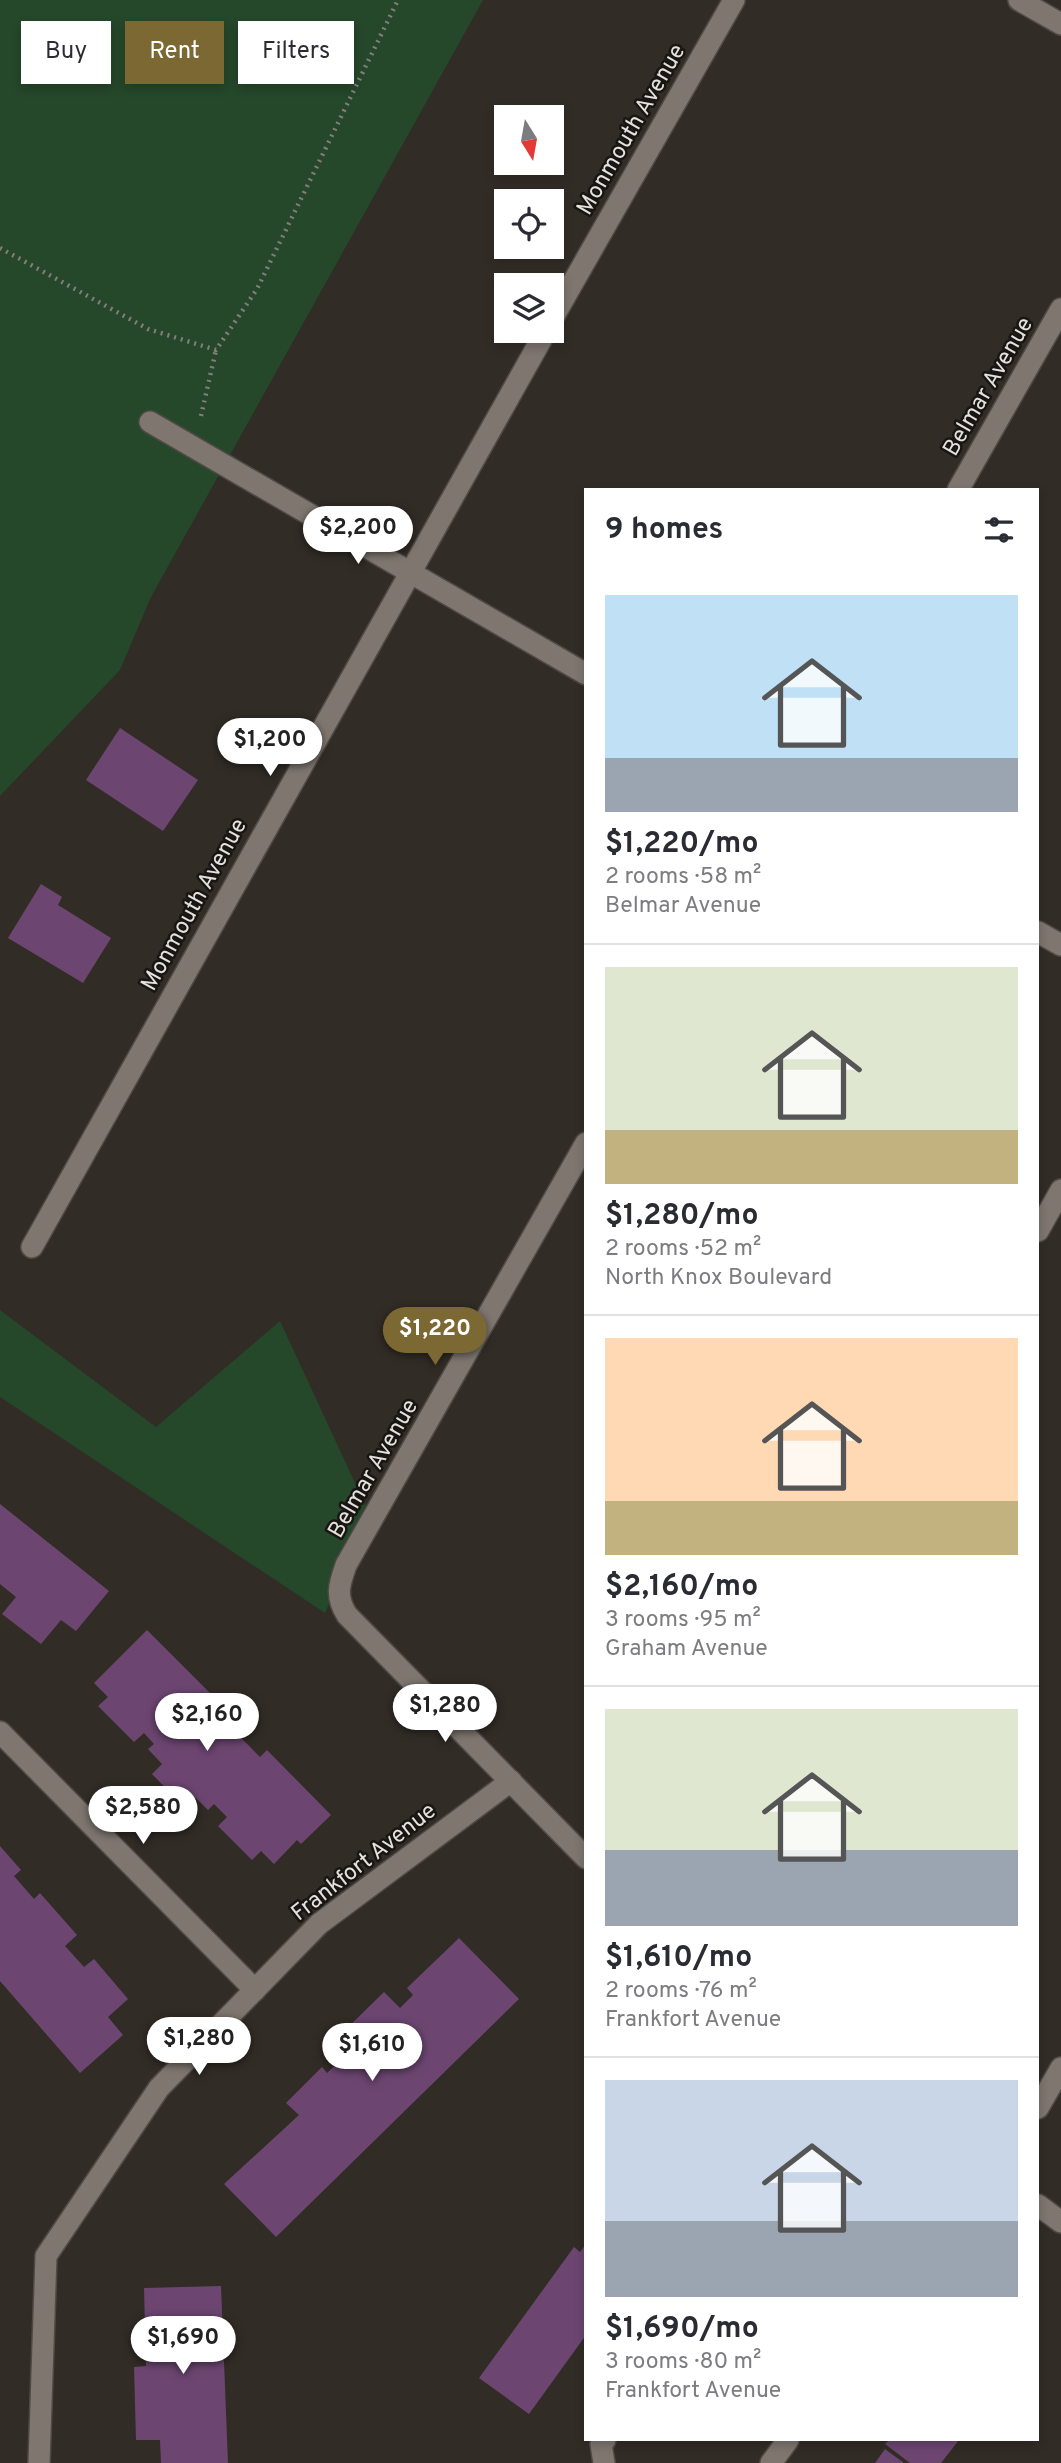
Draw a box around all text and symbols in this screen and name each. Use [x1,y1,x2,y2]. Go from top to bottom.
chip: Buy [21,21,111,84]
chip: Rent [125,21,224,84]
chip: Filters [238,21,354,84]
street label: Monmouth Avenue [571,40,693,221]
north arrow [494,105,564,175]
map controls [494,105,564,343]
button: locate [494,189,564,259]
button: layers [494,273,564,343]
street label: Belmar Avenue [938,312,1041,462]
pin: $2,200 [301,506,415,566]
icon: filters [980,511,1018,549]
text: 9 homes [605,512,723,549]
text: $2,200 [319,514,397,543]
icon: home [749,640,875,766]
pin: $1,200 [213,718,327,778]
text: $1,200 [233,726,307,755]
street label: Monmouth Avenue [136,814,255,996]
text: $1,220/mo [605,826,758,863]
text: 2 rooms · 58 m² [605,863,761,892]
text: Belmar Avenue [605,892,761,921]
icon: home [749,1012,875,1138]
text: $1,280/mo [605,1198,759,1235]
text: 2 rooms · 52 m² [605,1235,761,1264]
text: North Knox Boulevard [605,1264,832,1293]
pin: $1,220 [378,1308,492,1367]
text: $1,220 [399,1315,471,1344]
icon: home [749,1383,875,1509]
street label: Belmar Avenue [323,1394,426,1544]
text: $2,160/mo [605,1569,758,1606]
text: 3 rooms · 95 m² [605,1606,761,1635]
text: Graham Avenue [605,1635,768,1664]
pin: $1,280 [388,1684,502,1744]
text: $1,280 [409,1692,481,1721]
pin: $2,160 [150,1694,264,1753]
text: $2,160 [171,1701,243,1730]
icon: home [749,1754,875,1880]
pin: $2,580 [86,1786,200,1846]
text: $2,580 [105,1794,181,1823]
street label: Frankfort Avenue [286,1797,443,1929]
text: $1,610/mo [605,1940,752,1977]
text: 2 rooms · 76 m² [605,1977,757,2006]
text: Frankfort Avenue [605,2006,781,2035]
pin: $1,280 [142,2018,256,2077]
pin: $1,610 [315,2024,429,2083]
text: $1,280 [163,2025,235,2054]
text: $1,610 [338,2031,406,2060]
icon: home [749,2125,875,2251]
text: $1,690/mo [605,2311,759,2348]
pin: $1,690 [126,2316,240,2376]
text: $1,690 [147,2324,219,2353]
text: 3 rooms · 80 m² [605,2348,761,2377]
text: Frankfort Avenue [605,2377,781,2406]

